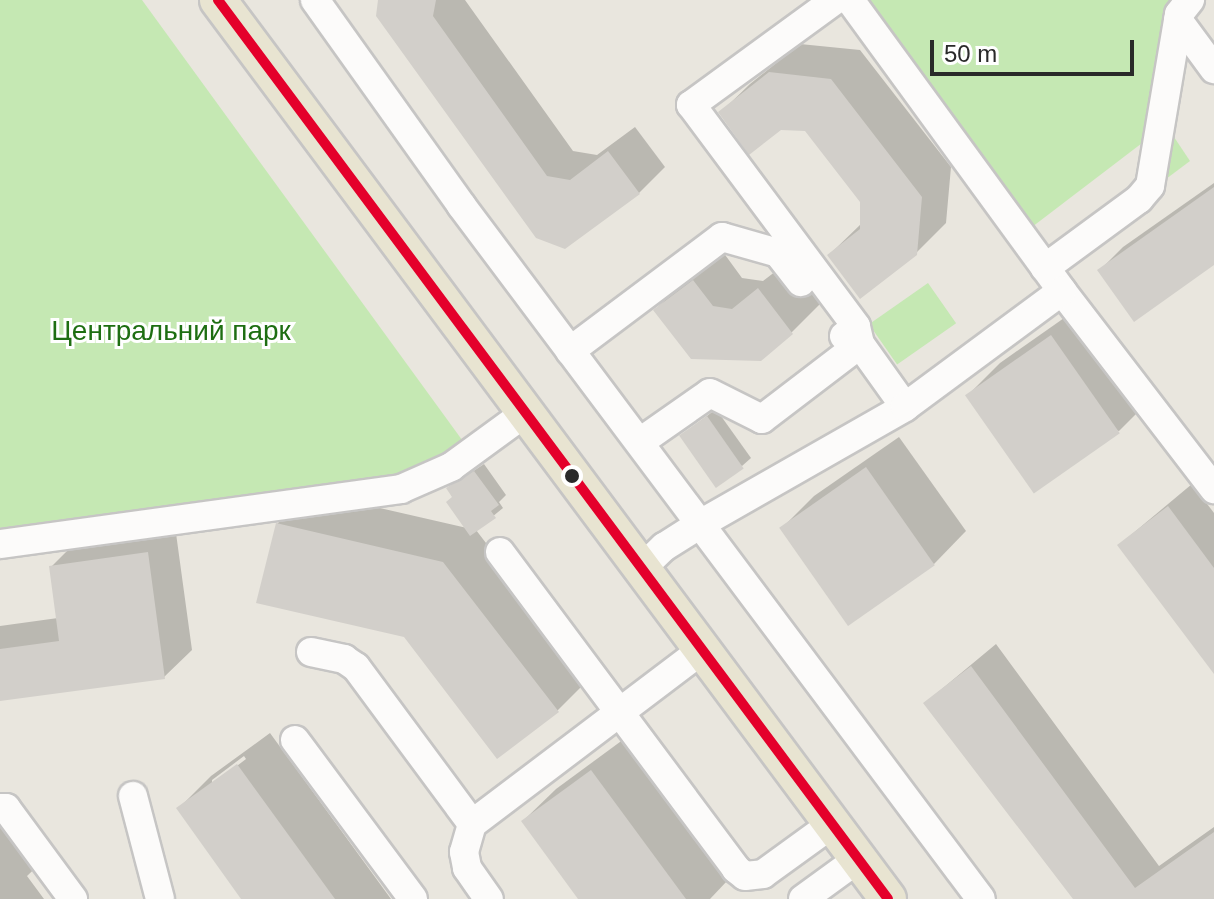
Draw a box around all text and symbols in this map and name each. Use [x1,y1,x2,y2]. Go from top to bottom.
scale bar [934,24,1138,74]
text: 50 m [944,40,997,67]
park label: Центральний парк [51,314,291,348]
unlabelled marker [564,468,580,484]

